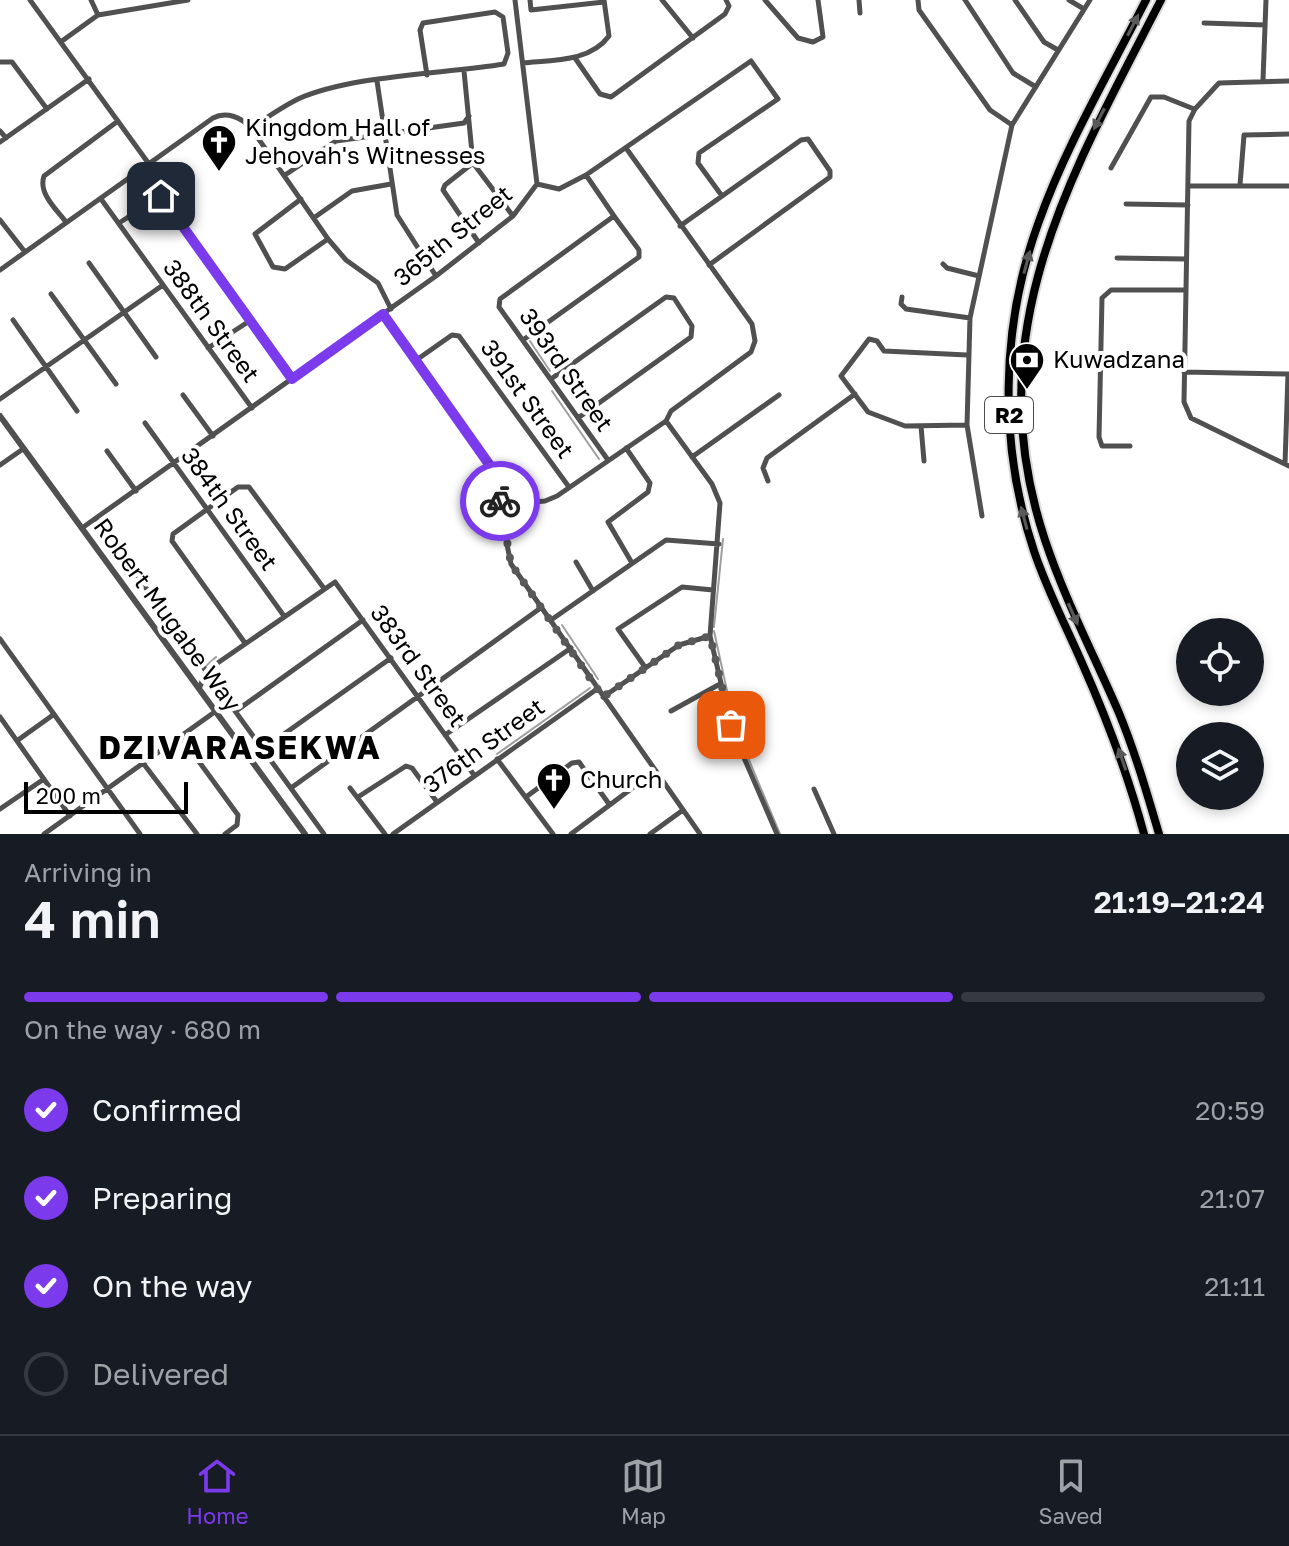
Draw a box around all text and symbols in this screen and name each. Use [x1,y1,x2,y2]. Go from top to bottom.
one-way arrow [1127,14,1140,37]
one-way arrow [1093,108,1106,131]
place label: Kingdom Hall of Jehovah's Witnesses [245,112,486,169]
church icon: Kingdom Hall of Jehovah's Witnesses [200,123,238,173]
pin [127,162,195,230]
icon: home [139,174,183,218]
street label: 365th Street [387,178,517,291]
one-way arrow [1021,249,1033,274]
street label: 388th Street [158,253,266,387]
street label: 393rd Street [514,302,620,436]
street label: 391st Street [475,333,581,463]
bank icon: Kuwadzana [1008,341,1046,391]
place label: Kuwadzana [1053,344,1185,373]
road number: R2 [985,397,1033,433]
street label: 384th Street [176,441,284,575]
courier [460,461,540,541]
icon: bike [478,479,522,523]
one-way arrow [1018,506,1030,531]
street label: Robert Mugabe Way [88,512,248,716]
street label: 383rd Street [365,598,473,732]
one-way arrow [1067,602,1080,625]
map controls [1176,618,1264,810]
button: locate [1176,618,1264,706]
street label: 376th Street [417,691,549,798]
pin [697,691,765,759]
icon: bag [709,703,753,747]
button: layers [1176,722,1264,810]
district label: DZIVARASEKWA [98,728,382,766]
one-way arrow [1115,747,1127,771]
church icon: Church [535,761,573,811]
place label: Church [580,764,663,793]
scale bar [24,778,188,814]
text: 200 m [36,782,101,809]
text: Arriving in [24,857,152,888]
text: 21:19–21:24 [1094,884,1265,920]
text: 4 min [24,887,161,949]
text: On the way · 680 m [24,1014,261,1045]
icon: check [24,1088,68,1132]
text: Confirmed [92,1092,242,1128]
text: 20:59 [1195,1095,1265,1126]
icon: check [24,1176,68,1220]
text: Preparing [92,1180,233,1216]
text: 21:07 [1200,1183,1265,1214]
icon: check [24,1264,68,1308]
text: On the way [92,1268,252,1304]
text: 21:11 [1204,1271,1265,1302]
text: Delivered [92,1356,229,1392]
tab: Home [186,1454,248,1529]
tab: Map [621,1454,666,1529]
tab: Saved [1038,1454,1103,1529]

